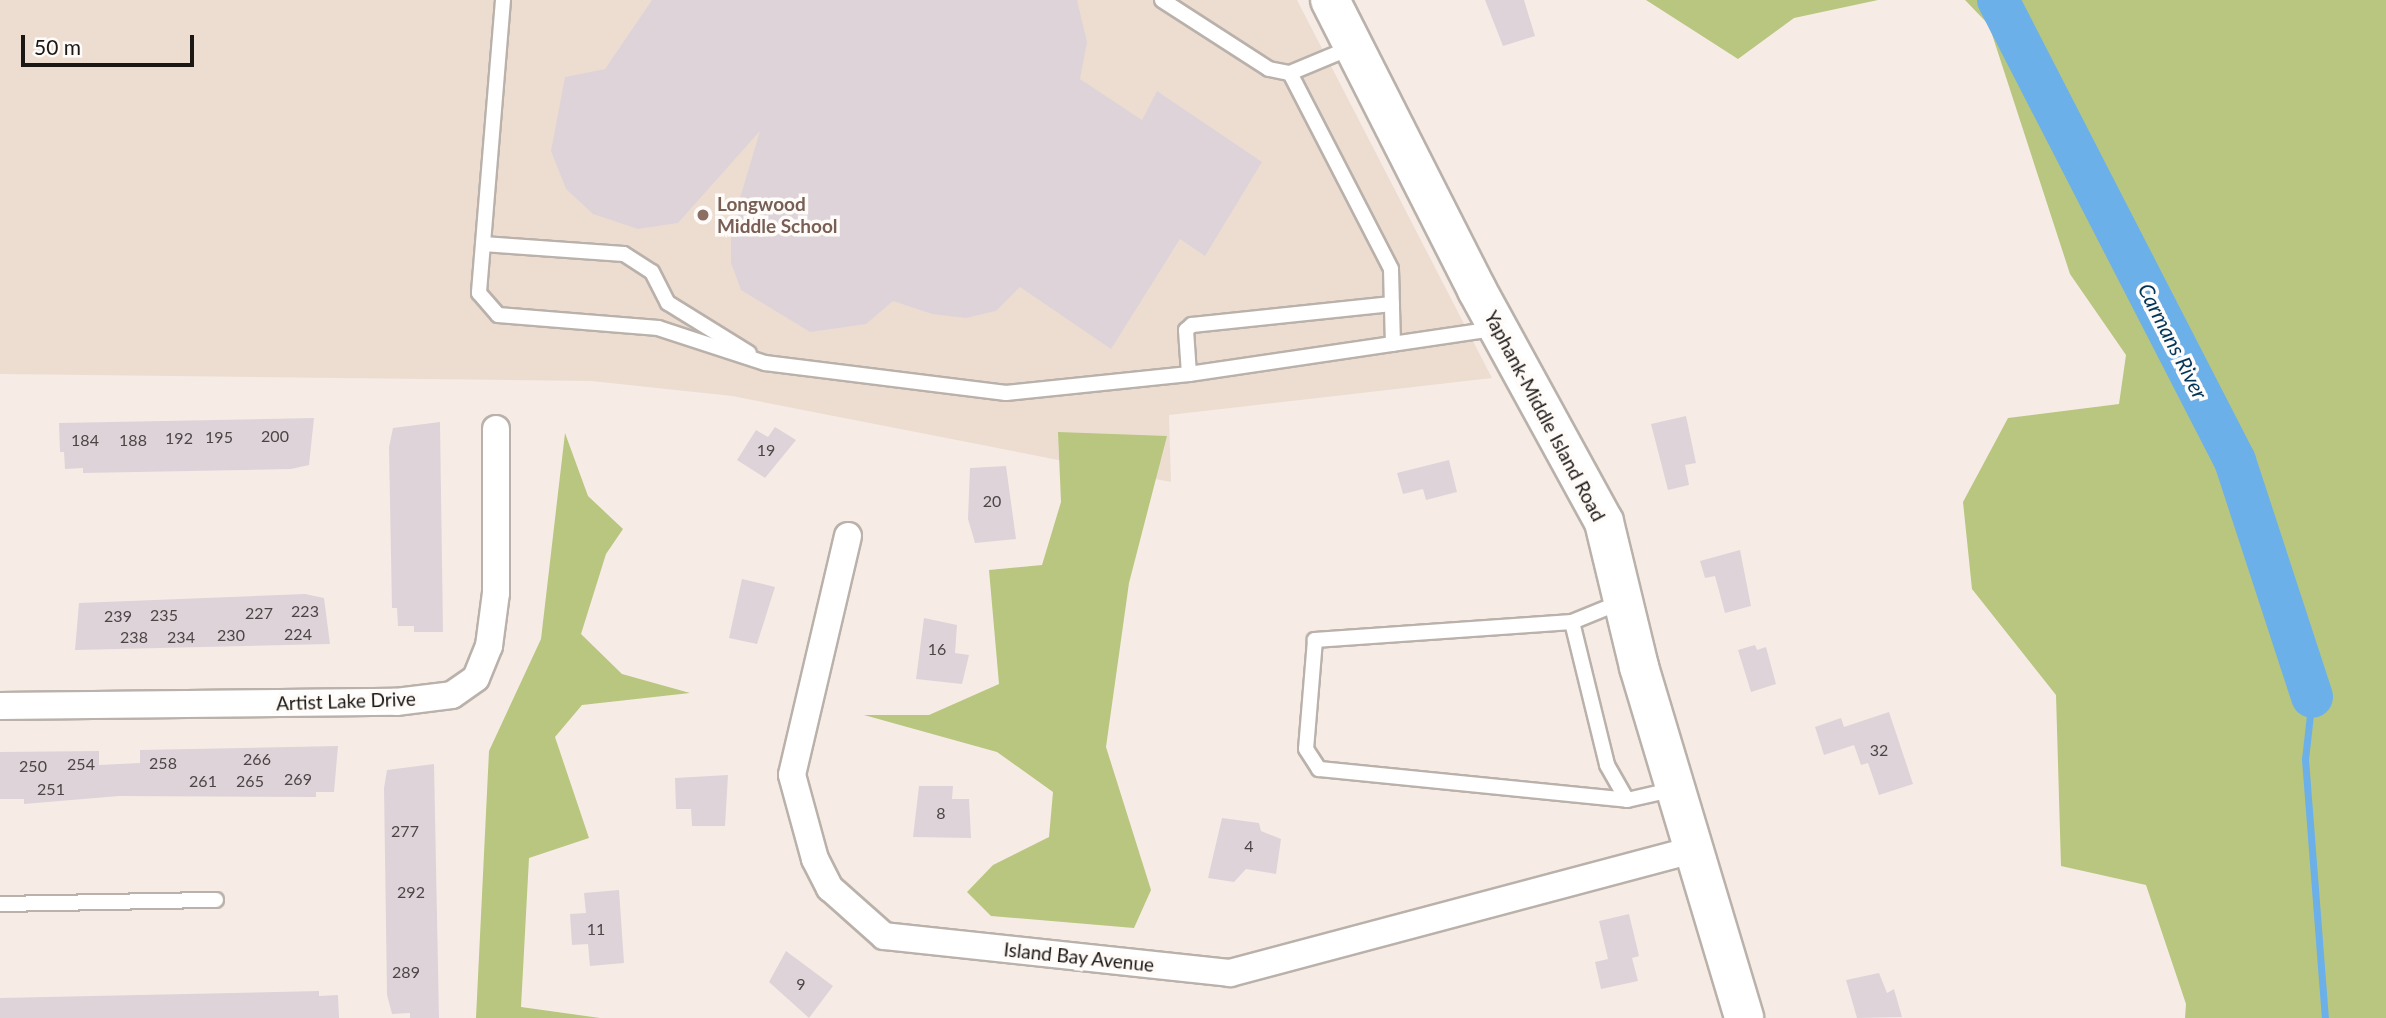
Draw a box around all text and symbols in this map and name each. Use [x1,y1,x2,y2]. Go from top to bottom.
scale bar [24,21,198,65]
text: 50 m [34,34,81,59]
place label: Longwood Middle School [717,193,838,237]
marker: Longwood Middle School [695,207,711,223]
water label: Carmans River [2133,279,2213,403]
street label: Yaphank-Middle Island Road [1480,307,1610,525]
house number: 200 [261,426,289,446]
house number: 195 [205,427,233,447]
house number: 192 [165,428,193,448]
house number: 184 [71,430,99,450]
house number: 188 [119,430,147,450]
house number: 19 [757,440,775,460]
house number: 20 [983,491,1001,511]
house number: 223 [291,601,319,621]
house number: 227 [245,603,273,623]
house number: 235 [150,605,178,625]
house number: 239 [104,606,132,626]
house number: 224 [284,624,312,644]
house number: 230 [217,625,245,645]
house number: 238 [120,627,148,647]
house number: 234 [167,627,195,647]
house number: 16 [928,639,946,659]
street label: Artist Lake Drive [276,687,416,715]
house number: 32 [1870,740,1888,760]
house number: 266 [243,749,271,769]
house number: 258 [149,753,177,773]
house number: 254 [67,754,95,774]
house number: 250 [19,756,47,776]
house number: 269 [284,769,312,789]
house number: 261 [189,771,217,791]
house number: 265 [236,771,264,791]
house number: 251 [37,779,65,799]
house number: 8 [936,803,946,823]
house number: 277 [391,821,419,841]
house number: 4 [1244,836,1254,856]
house number: 292 [397,882,425,902]
house number: 11 [587,919,605,939]
street label: Island Bay Avenue [1002,938,1156,976]
house number: 289 [392,962,420,982]
house number: 9 [796,974,806,994]

